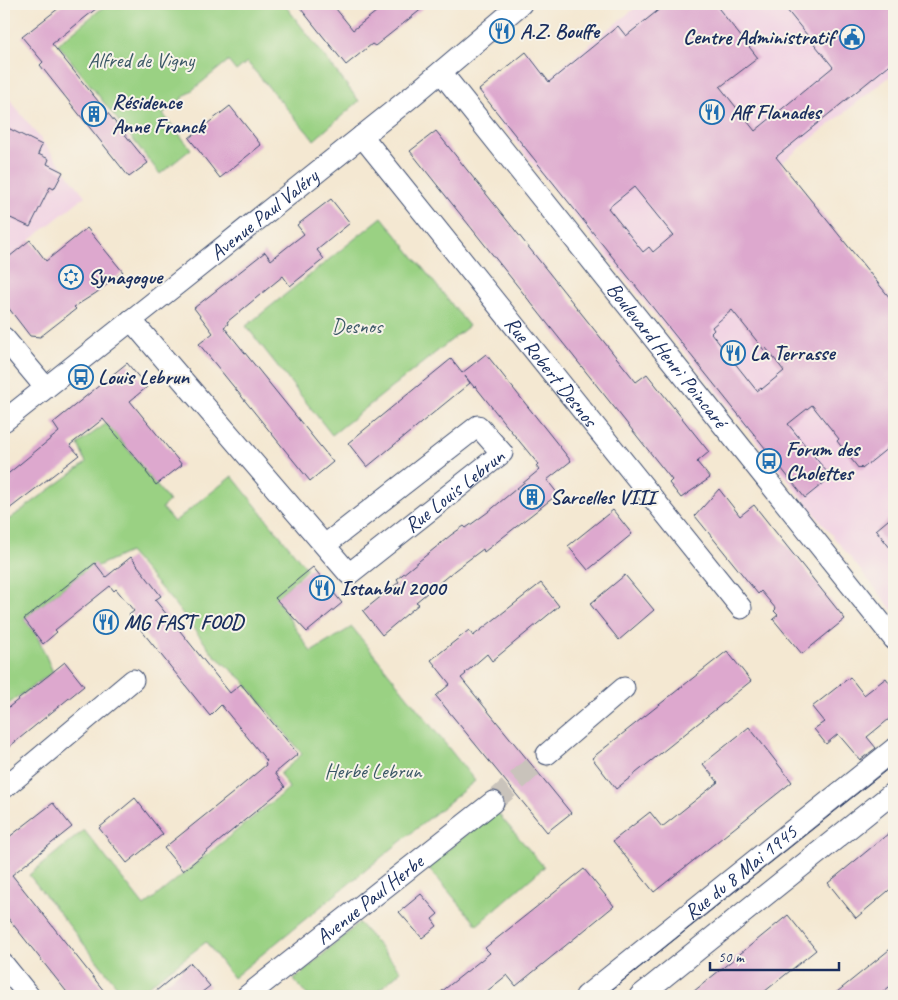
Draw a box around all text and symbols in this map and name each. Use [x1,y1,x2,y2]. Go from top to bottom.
restaurant icon: A.Z. Bouffe [489,18,515,44]
place label: A.Z. Bouffe [520,18,601,44]
place label: Centre Administratif [683,24,839,50]
public building icon: Centre Administratif [839,24,865,50]
park label: Alfred de Vigny [88,47,196,73]
place label: Résidence Anne Franck [112,89,207,139]
restaurant icon: Aff Flanades [699,99,725,125]
place label: Aff Flanades [730,99,823,125]
building icon: Résidence Anne Franck [81,101,107,127]
street label: Avenue Paul Valéry [205,162,325,266]
synagogue icon: Synagogue [58,264,84,290]
place label: Synagogue [88,264,164,290]
street label: Boulevard Henri Poincaré [601,277,735,435]
street label: Rue Robert Desnos [499,311,604,433]
park label: Desnos [332,313,384,339]
restaurant icon: La Terrasse [720,340,746,366]
place label: La Terrasse [750,340,836,366]
bus stop icon: Louis Lebrun [68,364,94,390]
place label: Louis Lebrun [98,364,190,390]
place label: Forum des Cholettes [786,436,862,486]
street label: Rue Louis Lebrun [399,443,510,538]
bus stop icon: Forum des Cholettes [756,448,782,474]
building icon: Sarcelles VIII [519,484,545,510]
place label: Sarcelles VIII [550,484,659,510]
restaurant icon: Istanbul 2000 [309,575,335,601]
place label: Istanbul 2000 [340,575,448,601]
restaurant icon: MG FAST FOOD [93,609,119,635]
place label: MG FAST FOOD [124,609,246,635]
park label: Herbé Lebrun [325,758,423,784]
street label: Rue du 8 Mai 1945 [679,818,803,925]
street label: Avenue Paul Herbe [310,848,430,950]
scale bar [710,940,839,972]
text: 50 m [718,948,745,967]

